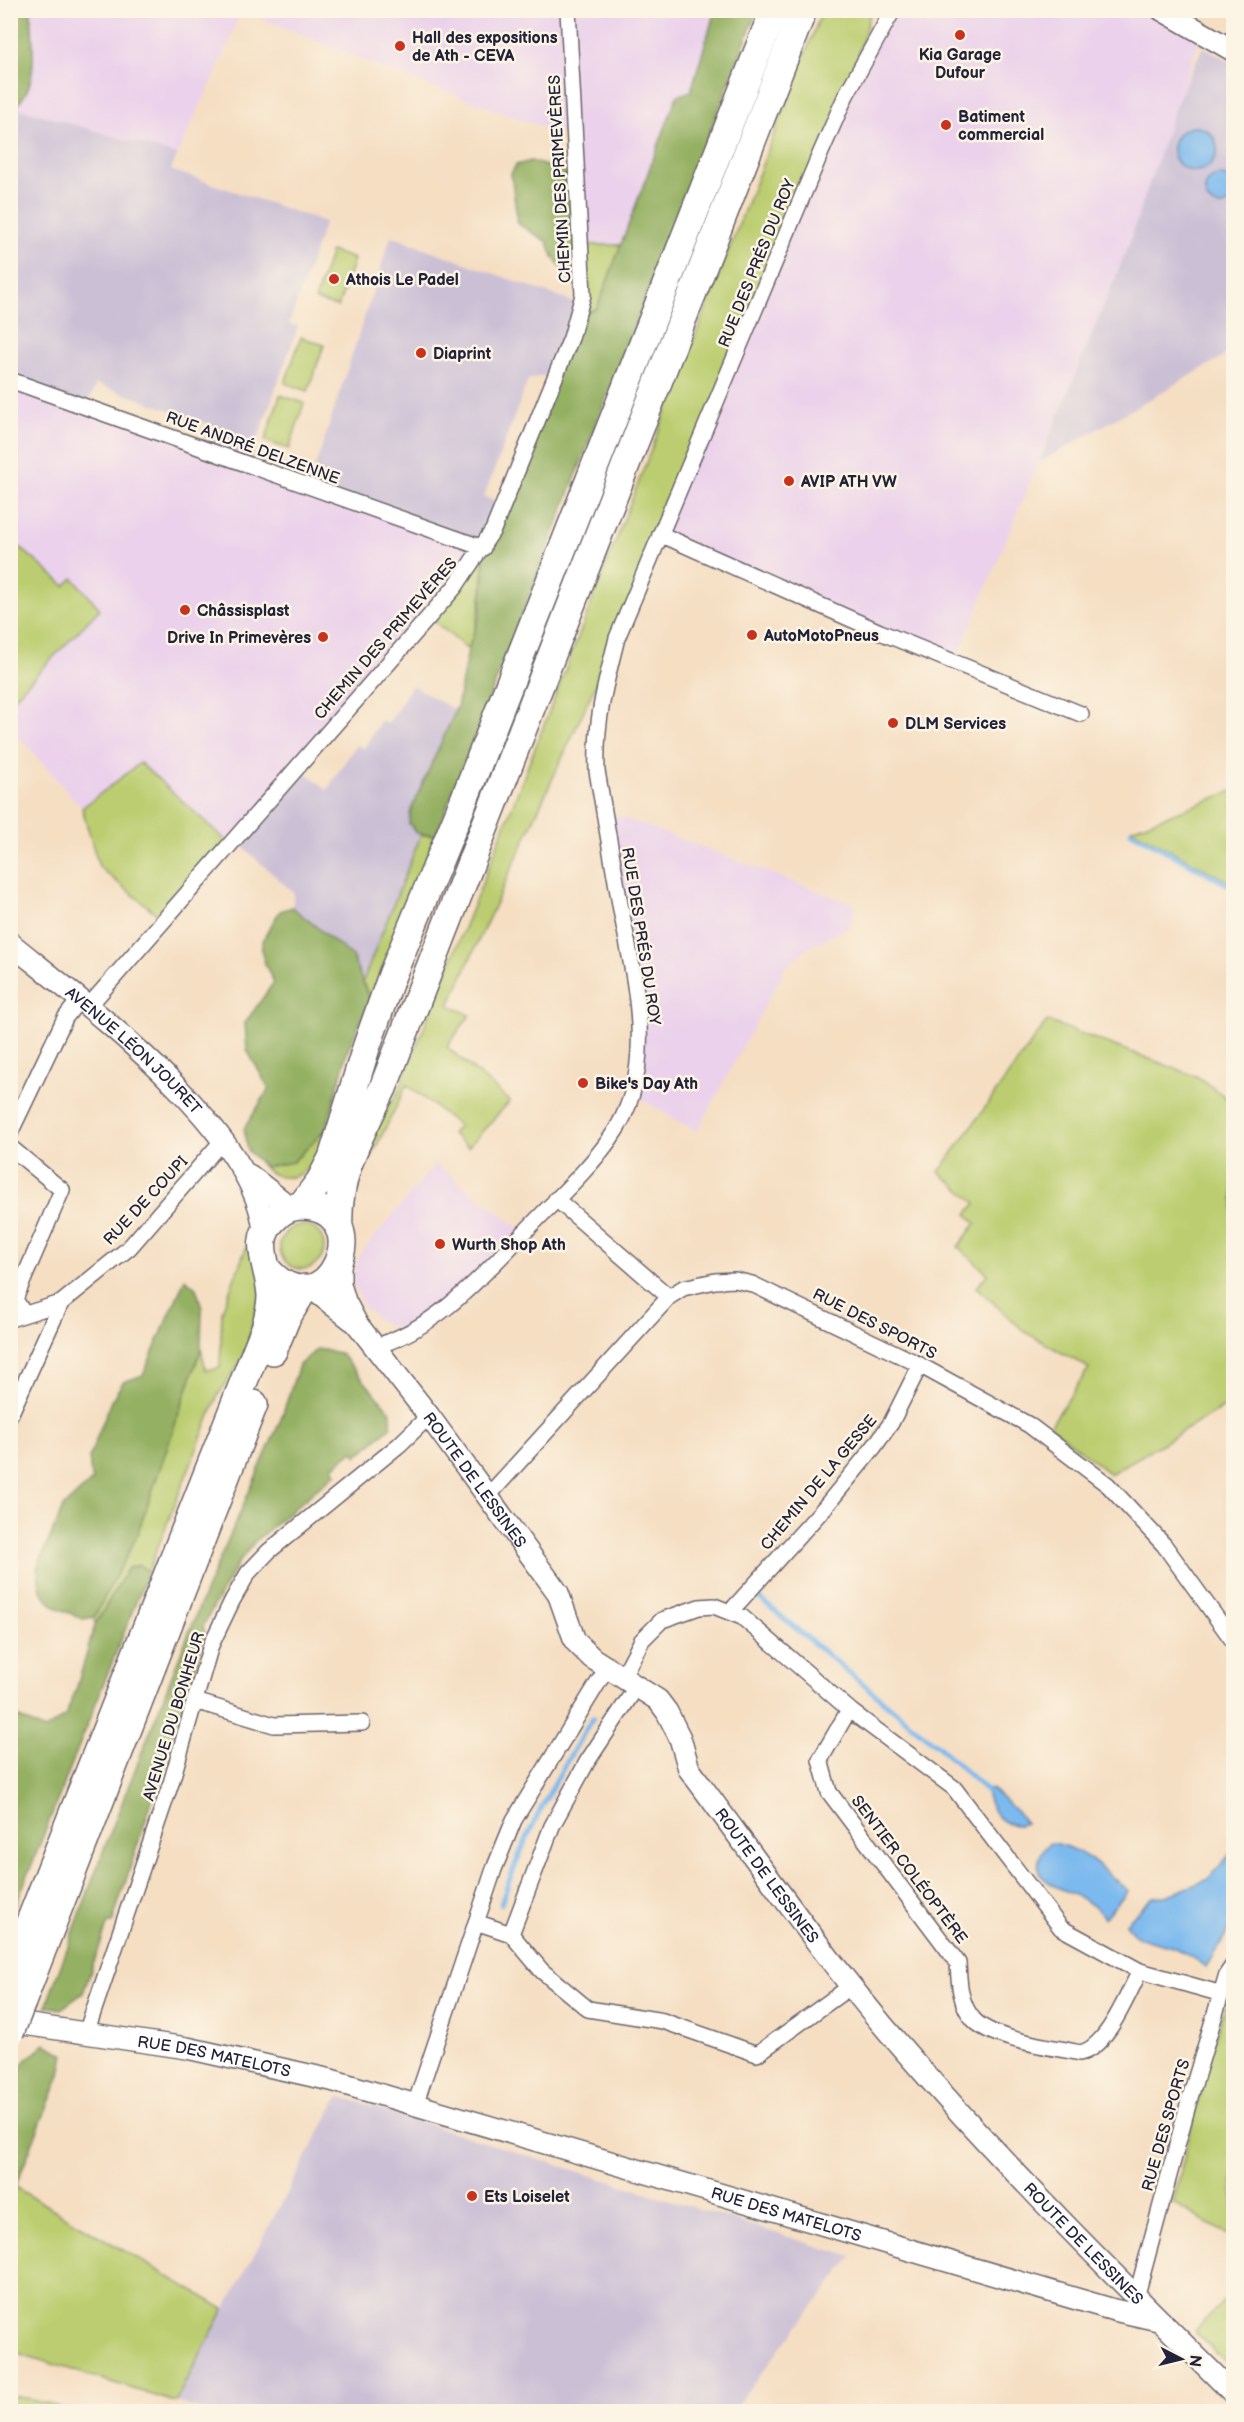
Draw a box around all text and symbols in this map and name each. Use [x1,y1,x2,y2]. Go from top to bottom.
marker: Kia Garage Dufour [953,28,967,42]
place label: Hall des expositions de Ath - CEVA [412,29,558,66]
marker: Hall des expositions de Ath - CEVA [393,39,407,53]
place label: Kia Garage Dufour [919,46,1001,83]
street label: CHEMIN DES PRIMEVÈRES [544,74,575,284]
place label: Batiment commercial [958,108,1044,145]
marker: Batiment commercial [939,118,953,132]
street label: RUE DES PRÉS DU ROY [713,175,800,350]
place label: Athois Le Padel [345,271,459,290]
marker: Athois Le Padel [327,272,341,286]
place label: Diaprint [433,345,492,364]
marker: Diaprint [414,346,428,360]
street label: RUE ANDRÉ DELZENNE [163,406,343,489]
place label: AVIP ATH VW [800,473,897,492]
marker: AVIP ATH VW [782,474,796,488]
street label: CHEMIN DES PRIMEVÈRES [309,553,462,724]
place label: Châssisplast [197,602,290,621]
marker: Châssisplast [178,603,192,617]
place label: AutoMotoPneus [763,627,879,646]
marker: AutoMotoPneus [745,628,759,642]
place label: Drive In Primevères [167,629,311,648]
marker: Drive In Primevères [316,630,330,644]
place label: DLM Services [905,715,1006,734]
marker: DLM Services [886,716,900,730]
street label: RUE DES PRÉS DU ROY [617,846,666,1027]
street label: AVENUE LÉON JOURET [61,984,205,1119]
place label: Bike's Day Ath [595,1075,698,1094]
marker: Bike's Day Ath [576,1076,590,1090]
street label: RUE DE COUPI [100,1153,192,1249]
place label: Wurth Shop Ath [452,1236,566,1255]
marker: Wurth Shop Ath [433,1237,447,1251]
street label: RUE DES SPORTS [809,1285,939,1364]
street label: ROUTE DE LESSINES [418,1409,530,1552]
street label: CHEMIN DE LA GESSE [757,1411,881,1555]
street label: AVENUE DU BONHEUR [140,1630,209,1803]
street label: SENTIER COLÉOPTÈRE [847,1791,972,1948]
street label: ROUTE DE LESSINES [710,1805,822,1947]
street label: RUE DES MATELOTS [136,2033,292,2082]
street label: RUE DES SPORTS [1139,2057,1194,2194]
street label: ROUTE DE LESSINES [1019,2179,1147,2309]
street label: RUE DES MATELOTS [708,2184,863,2246]
place label: Ets Loiselet [484,2188,570,2207]
marker: Ets Loiselet [465,2189,479,2203]
north arrow [1151,2329,1211,2389]
text: N [1184,2354,1205,2368]

